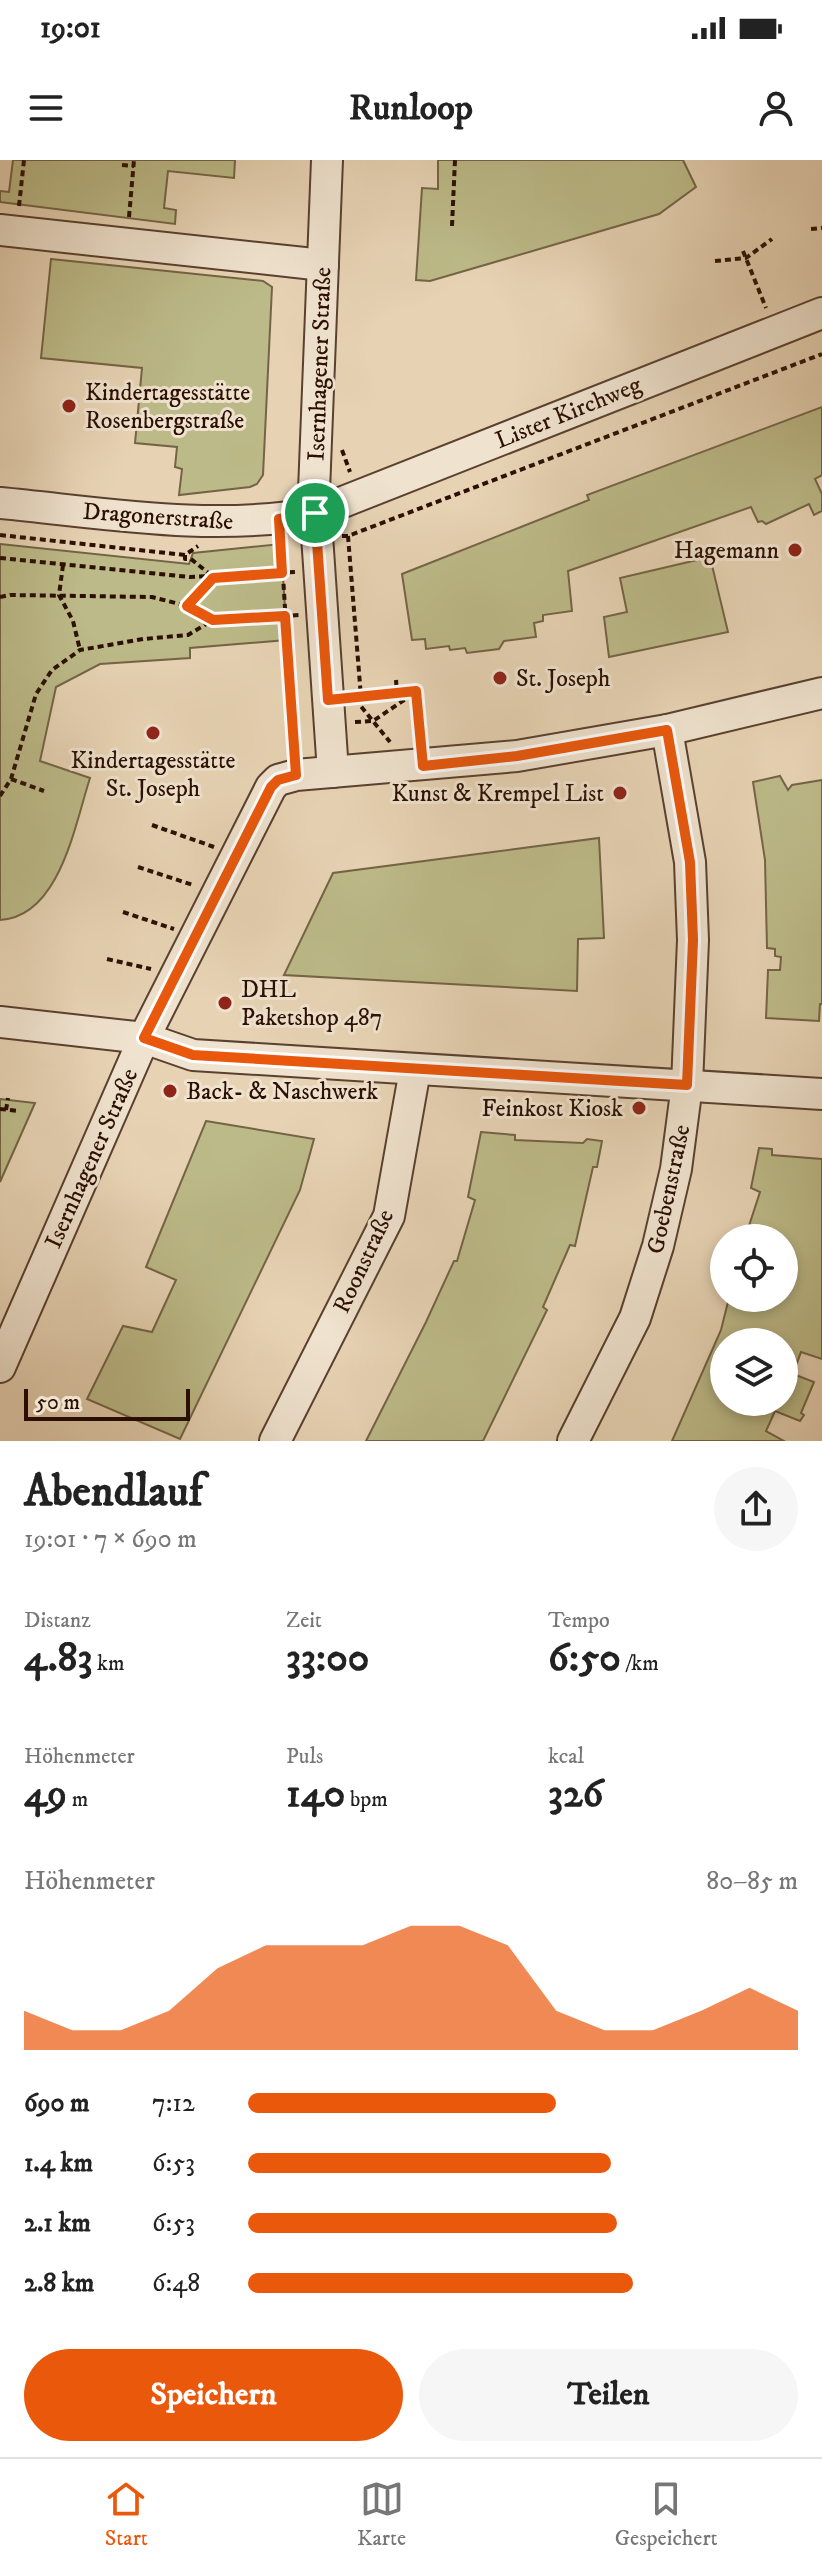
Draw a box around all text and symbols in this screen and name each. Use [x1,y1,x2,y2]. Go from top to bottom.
text: 19:01 [40,10,101,47]
icon: menu [24,86,68,130]
text: Runloop [349,86,473,131]
icon: person [754,86,798,130]
street label: Isernhagener Straße [302,266,338,462]
street label: Lister Kirchweg [491,370,646,456]
place label: Kindertagesstätte Rosenbergstraße [85,378,250,436]
marker: Kindertagesstätte Rosenbergstraße [60,397,78,415]
pin [281,479,349,547]
icon: arrive [293,491,337,535]
street label: Dragonerstraße [82,497,234,537]
place label: Hagemann [674,536,779,566]
marker: Hagemann [786,541,804,559]
place label: St. Joseph [516,664,611,694]
marker: St. Joseph [491,669,509,687]
marker: Kindertagesstätte St. Joseph [144,724,162,742]
place label: Kindertagesstätte St. Joseph [70,746,236,804]
place label: Kunst & Krempel List [391,779,604,809]
marker: Kunst & Krempel List [611,784,629,802]
place label: DHL Paketshop 487 [241,975,382,1033]
marker: DHL Paketshop 487 [216,994,234,1012]
street label: Isernhagener Straße [39,1064,145,1253]
place label: Back- & Naschwerk [186,1077,378,1107]
marker: Back- & Naschwerk [161,1082,179,1100]
place label: Feinkost Kiosk [481,1094,623,1124]
marker: Feinkost Kiosk [630,1099,648,1117]
street label: Goebenstraße [641,1122,697,1257]
street label: Roonstraße [327,1205,401,1318]
map controls [710,1224,798,1416]
button: locate [710,1224,798,1312]
button: layers [710,1328,798,1416]
scale bar [24,1385,190,1421]
text: 50 m [36,1389,80,1416]
text: Abendlauf [24,1465,203,1520]
button: share [714,1467,798,1551]
text: 19:01 · 7 × 690 m [24,1523,197,1556]
text: Distanz [24,1607,91,1634]
text: Zeit [286,1607,322,1634]
text: Tempo [548,1607,610,1634]
text: 4.83 [24,1634,92,1684]
text: 33:00 [286,1634,369,1684]
text: 6:50 [548,1634,621,1684]
text: km [92,1650,125,1677]
text: /km [621,1650,659,1677]
text: Höhenmeter [24,1743,135,1770]
text: Puls [286,1743,323,1770]
text: kcal [548,1743,584,1770]
text: 49 [24,1770,67,1820]
text: 140 [286,1770,345,1820]
text: 326 [548,1770,603,1820]
text: m [67,1786,88,1813]
text: bpm [345,1786,388,1813]
text: Höhenmeter [24,1865,155,1898]
text: 80–85 m [706,1865,798,1898]
text: 690 m [24,2087,90,2120]
text: 7:12 [152,2087,195,2120]
text: 1.4 km [24,2147,93,2180]
text: 6:53 [152,2147,195,2180]
text: 2.1 km [24,2207,91,2240]
text: 6:53 [152,2207,195,2240]
text: 2.8 km [24,2267,94,2300]
text: 6:48 [152,2267,200,2300]
button: Speichern [24,2349,403,2441]
button: Teilen [419,2349,798,2441]
tab: Start [104,2477,148,2552]
tab: Karte [357,2477,406,2552]
tab: Gespeichert [615,2477,718,2552]

